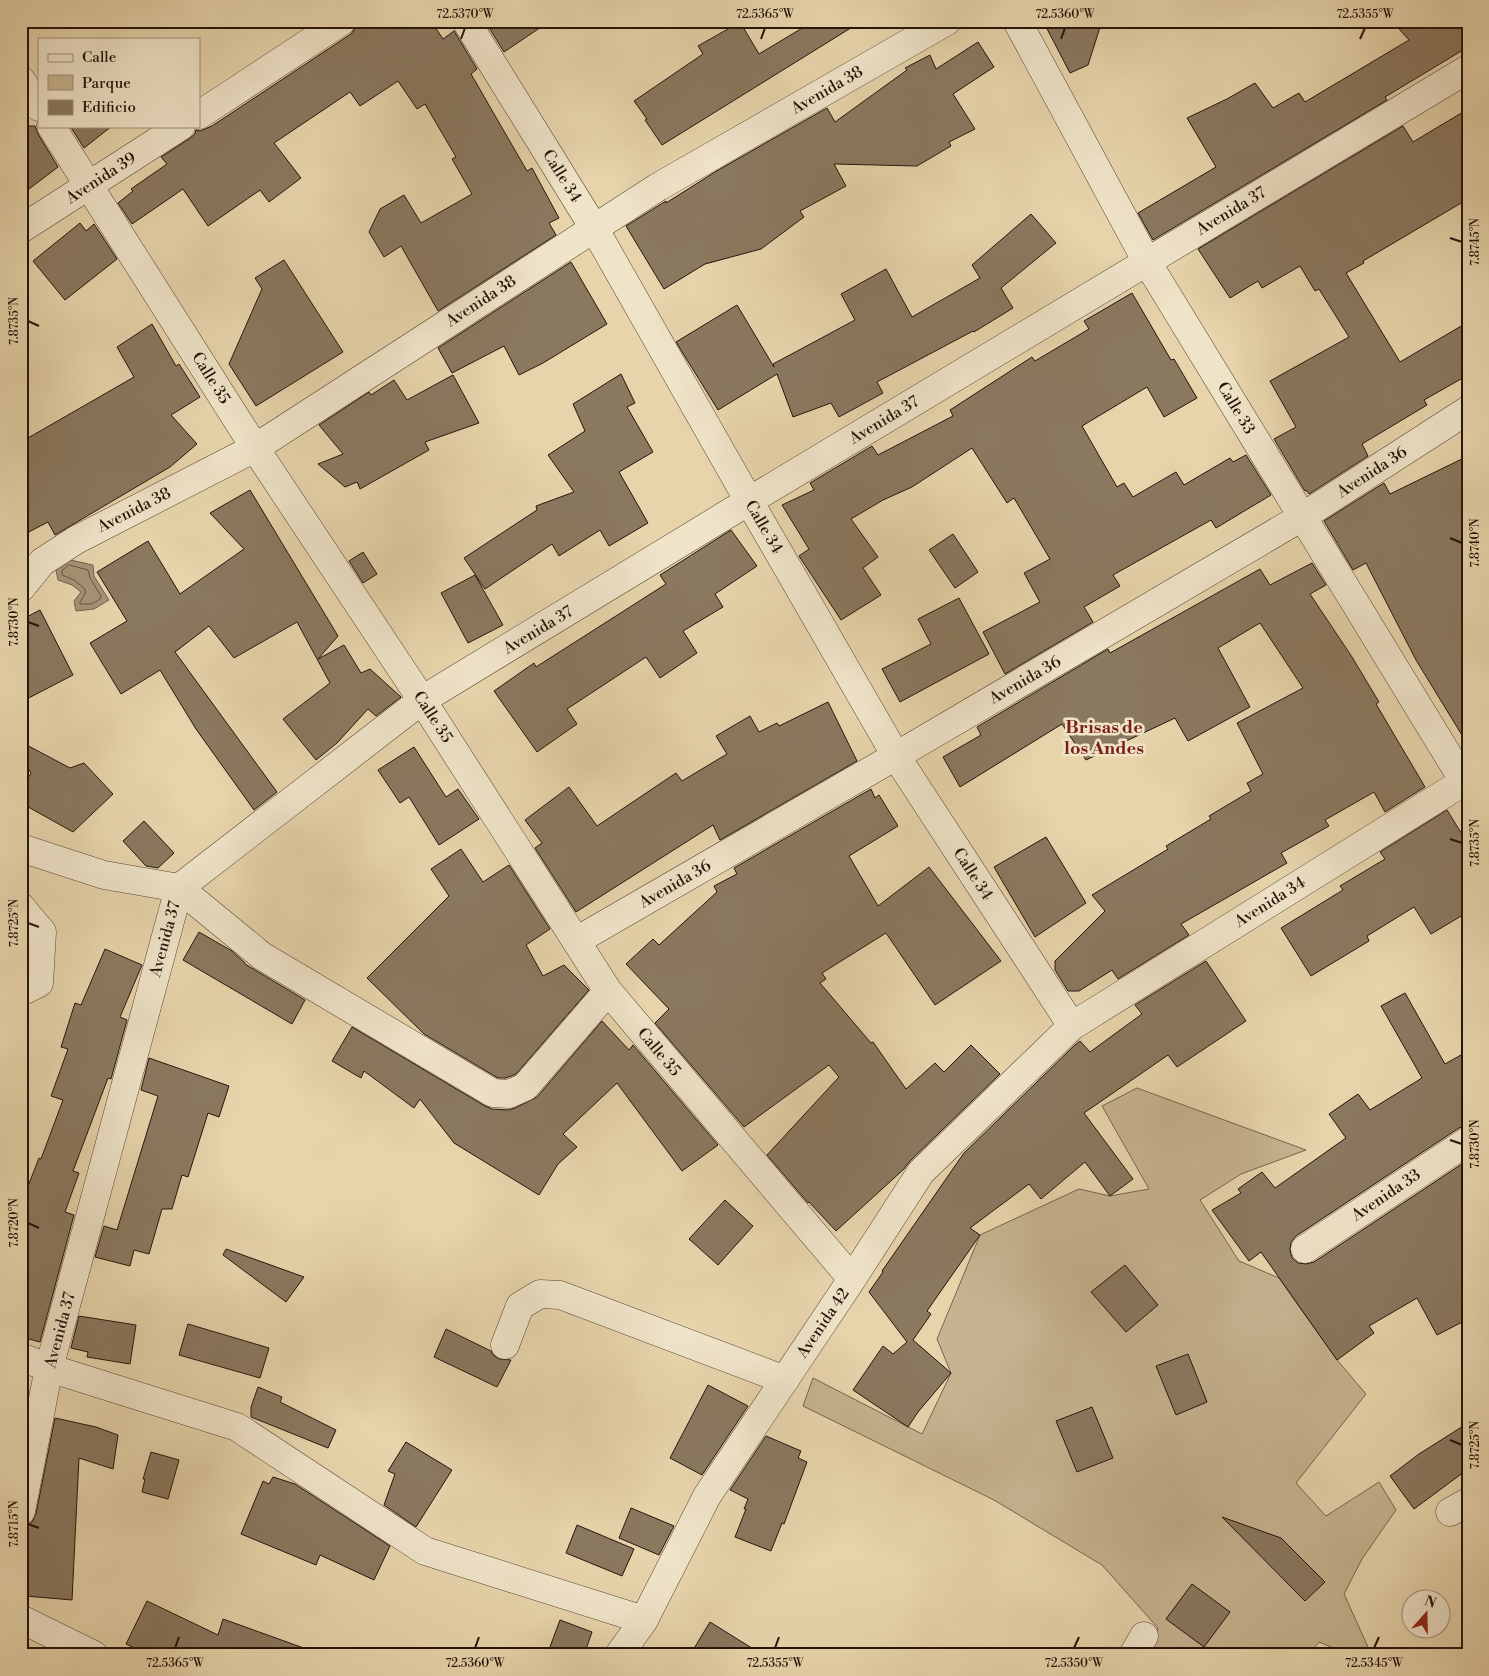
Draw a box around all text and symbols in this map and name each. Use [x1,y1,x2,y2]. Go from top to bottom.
text: 72.5370°W [436,7,495,22]
text: 72.5365°W [736,7,795,22]
text: 72.5360°W [1035,7,1096,22]
text: 72.5355°W [1336,7,1395,22]
legend [38,38,200,128]
text: Calle [82,48,116,67]
street label: Avenida 38 [787,61,867,119]
text: Parque [82,74,131,93]
text: Edificio [82,98,136,117]
street label: Calle 34 [538,146,586,207]
street label: Avenida 39 [61,148,140,209]
street label: Avenida 37 [1192,182,1270,240]
text: 7.8745°N [1468,218,1483,266]
street label: Avenida 38 [441,271,520,332]
text: 7.8735°N [7,297,22,345]
street label: Calle 35 [187,348,235,408]
street label: Calle 33 [1213,378,1259,438]
street label: Avenida 37 [845,391,923,449]
street label: Avenida 36 [1332,442,1411,503]
street label: Avenida 38 [93,483,174,538]
street label: Calle 34 [741,497,788,558]
text: 7.8740°N [1468,518,1483,568]
text: 7.8730°N [7,597,22,647]
street label: Avenida 37 [499,601,577,659]
street label: Avenida 36 [985,651,1065,709]
street label: Calle 35 [409,687,457,747]
district label: Brisas de los Andes [1064,716,1144,760]
text: 7.8735°N [1468,819,1483,867]
street label: Calle 34 [949,844,998,904]
street label: Avenida 36 [635,855,715,913]
street label: Avenida 34 [1230,872,1310,932]
text: 7.8725°N [7,899,22,947]
street label: Avenida 37 [145,899,185,980]
street label: Calle 35 [633,1024,685,1081]
text: 7.8730°N [1468,1119,1483,1169]
street label: Avenida 33 [1347,1165,1424,1226]
text: 7.8720°N [7,1198,22,1248]
street label: Avenida 42 [792,1284,854,1363]
street label: Avenida 37 [40,1290,80,1371]
text: 7.8725°N [1468,1421,1483,1469]
text: 7.8715°N [7,1500,22,1548]
north arrow [1402,1588,1452,1638]
text: N [1422,1592,1438,1613]
text: 72.5365°W [146,1656,205,1671]
text: 72.5360°W [445,1656,506,1671]
text: 72.5355°W [746,1656,805,1671]
text: 72.5350°W [1045,1656,1104,1671]
text: 72.5345°W [1345,1656,1404,1671]

